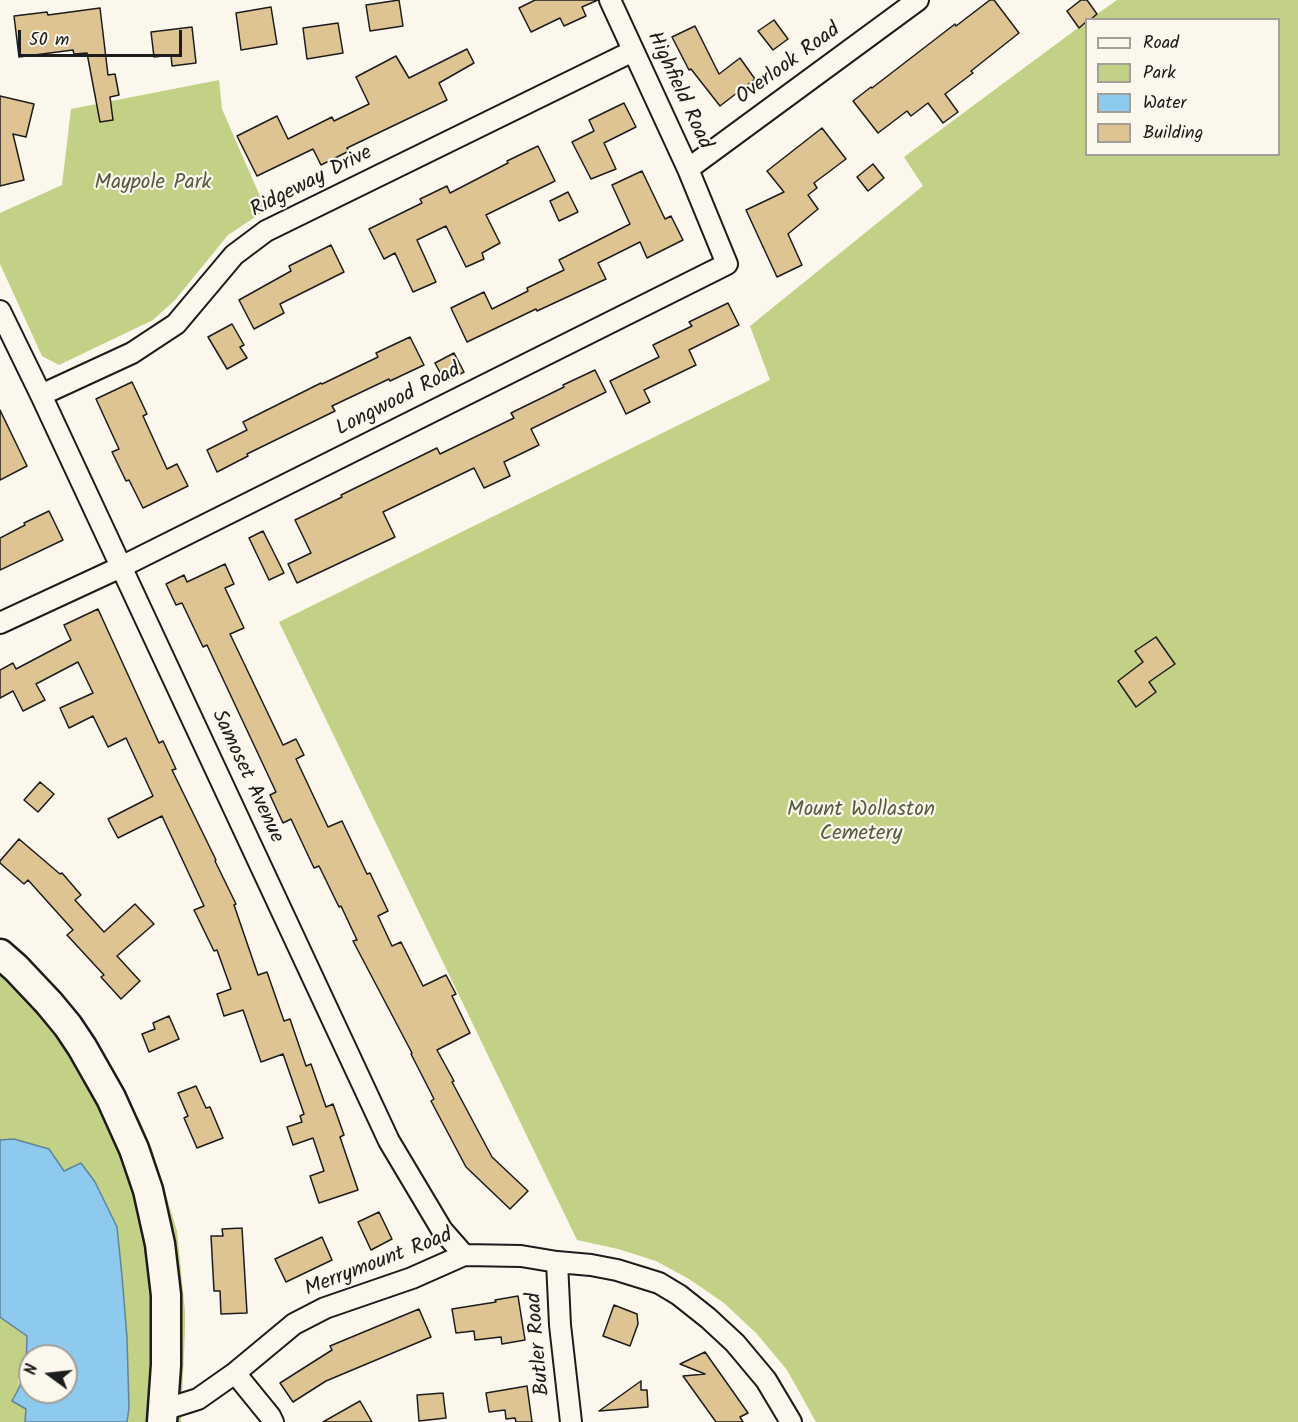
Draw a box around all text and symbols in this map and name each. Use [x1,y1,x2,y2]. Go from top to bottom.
scale bar [21,18,184,56]
legend [1085,18,1280,156]
street label: Overlook Road [732,19,846,111]
text: 50 m [29,26,69,55]
street label: Highfield Road [640,28,716,154]
text: Road [1143,29,1179,58]
text: Park [1143,59,1176,88]
text: Water [1143,89,1187,118]
text: Building [1143,119,1203,148]
street label: Ridgeway Drive [247,142,377,224]
park label: Maypole Park [95,171,211,197]
street label: Longwood Road [333,359,465,443]
street label: Samoset Avenue [204,706,288,848]
park label: Mount Wollaston Cemetery [787,798,935,848]
street label: Merrymount Road [302,1224,456,1304]
street label: Butler Road [523,1291,557,1397]
north arrow [18,1344,78,1404]
text: N [19,1362,45,1378]

